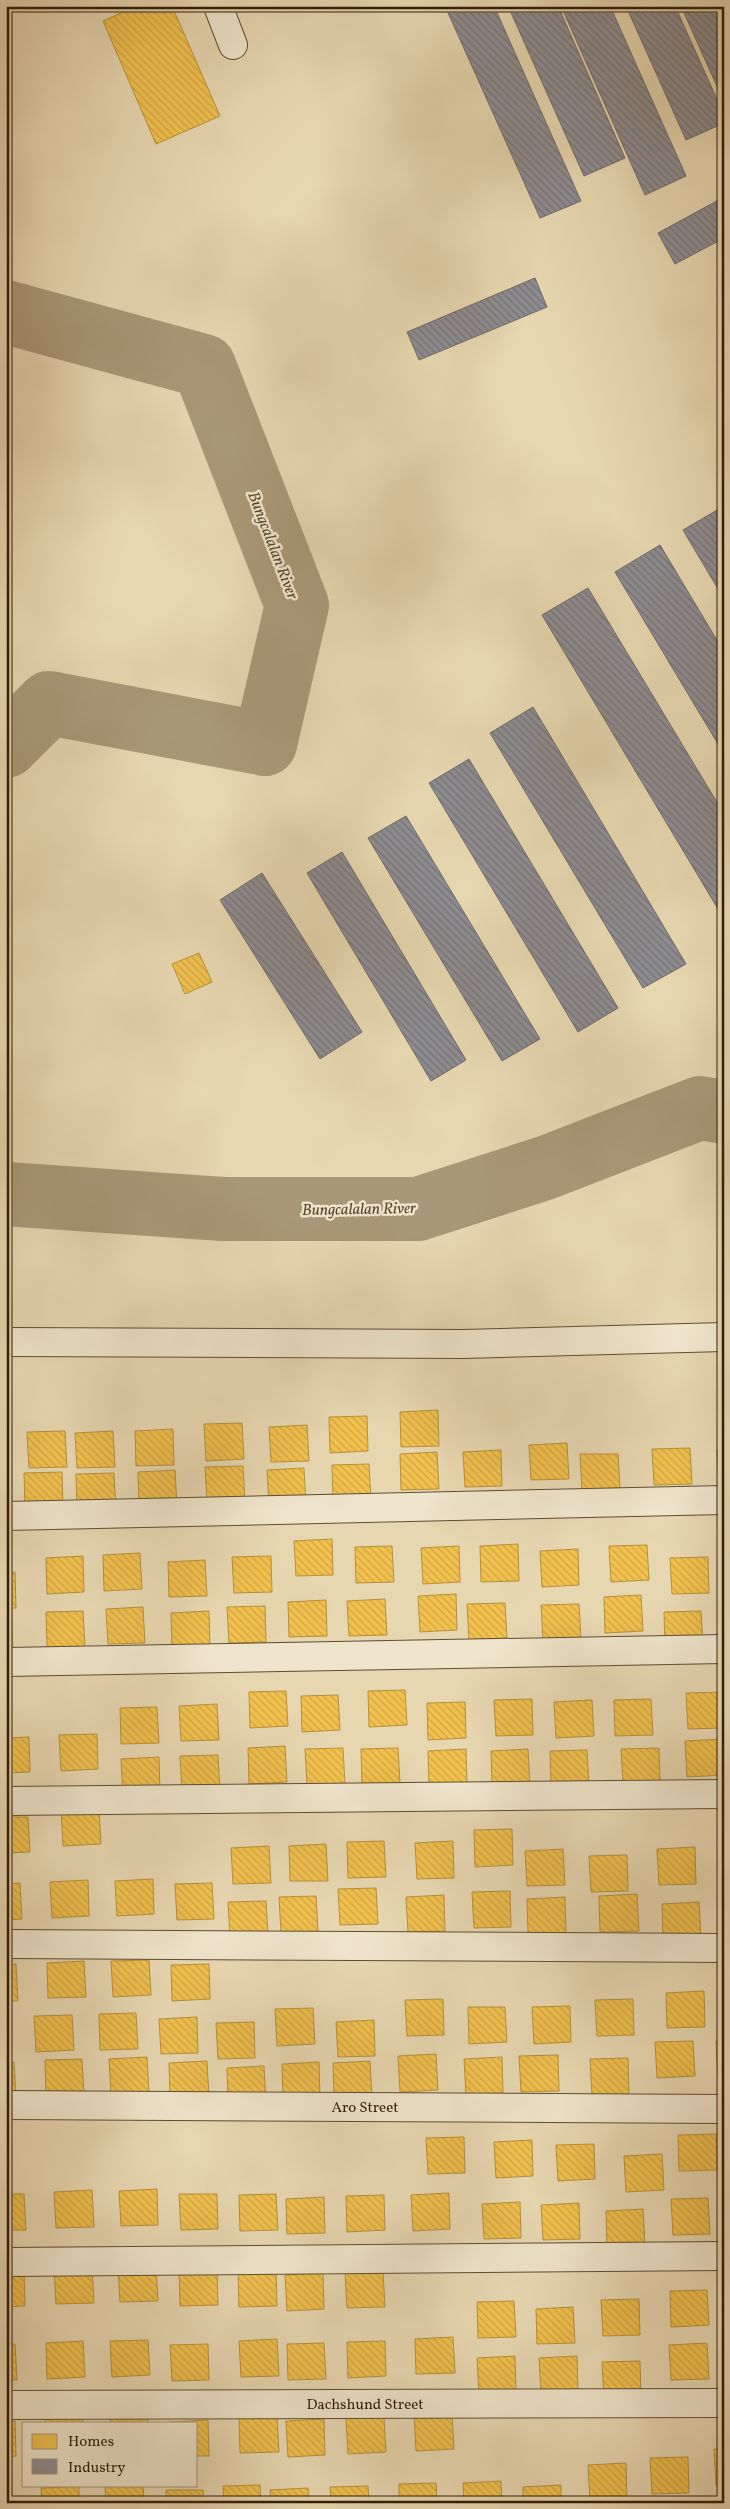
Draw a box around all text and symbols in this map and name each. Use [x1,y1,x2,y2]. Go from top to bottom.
water label: Bungcalalan River [241,489,303,604]
water label: Bungcalalan River [302,1198,417,1222]
street label: Aro Street [331,2098,399,2119]
street label: Dachshund Street [306,2395,424,2416]
legend [22,2422,198,2486]
text: Homes [68,2432,114,2453]
text: Industry [68,2458,125,2479]

